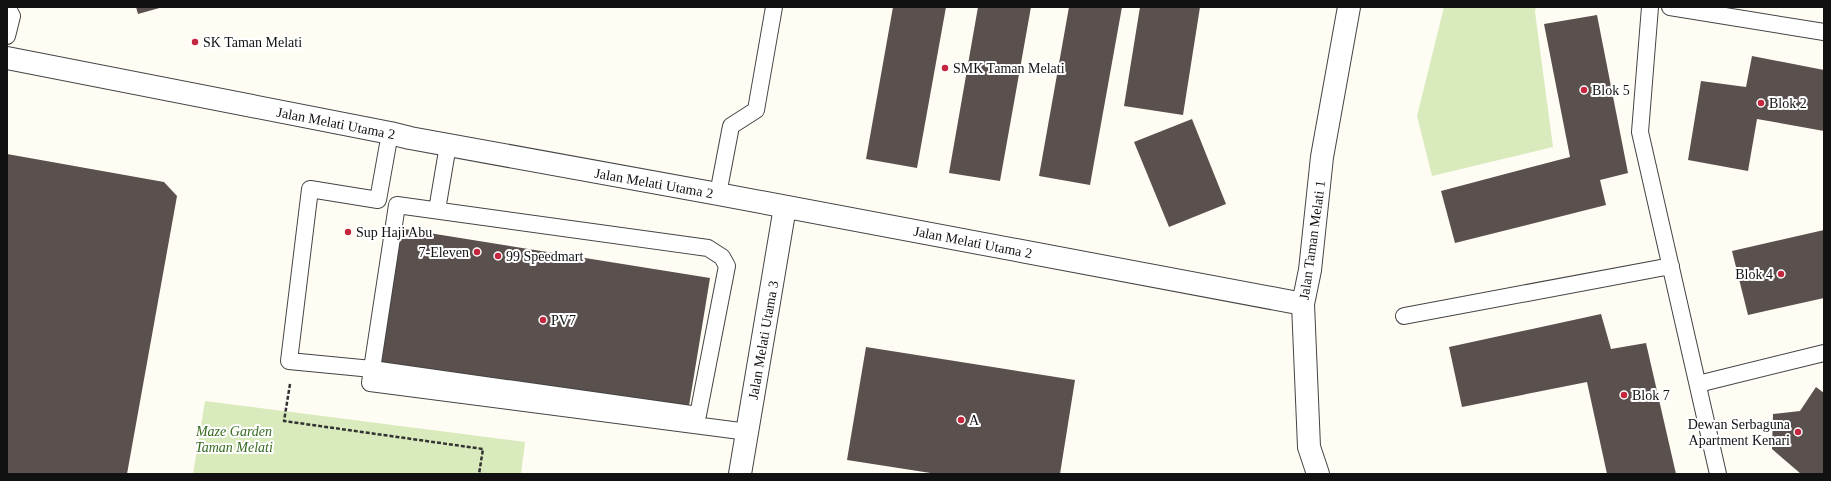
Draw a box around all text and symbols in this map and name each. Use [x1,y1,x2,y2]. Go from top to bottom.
place label: SK Taman Melati [203,35,302,50]
marker: SK Taman Melati [190,37,200,47]
place label: SMK Taman Melati [953,61,1065,76]
marker: SMK Taman Melati [940,63,950,73]
place label: Blok 5 [1592,83,1630,98]
marker: Blok 5 [1579,85,1589,95]
place label: Blok 2 [1769,96,1807,111]
marker: Blok 2 [1756,98,1766,108]
street label: Jalan Melati Utama 2 [276,105,396,142]
street label: Jalan Melati Utama 2 [593,166,714,201]
street label: Jalan Taman Melati 1 [1297,179,1328,301]
street label: Jalan Melati Utama 2 [913,224,1033,261]
place label: Sup Haji Abu [356,225,432,240]
marker: Sup Haji Abu [343,227,353,237]
place label: 7-Eleven [418,245,469,260]
marker: 7-Eleven [472,247,482,257]
place label: 99 Speedmart [506,249,583,264]
marker: 99 Speedmart [493,251,503,261]
place label: Blok 4 [1735,267,1773,282]
marker: Blok 4 [1776,269,1786,279]
street label: Jalan Melati Utama 3 [746,280,781,401]
place label: PV7 [551,313,576,328]
marker: PV7 [538,315,548,325]
place label: Blok 7 [1632,388,1670,403]
marker: Blok 7 [1619,390,1629,400]
place label: A [969,413,980,428]
marker: A [956,415,966,425]
place label: Dewan Serbaguna Apartment Kenari [1688,417,1791,448]
park label: Maze Garden Taman Melati [195,424,273,455]
marker: Dewan Serbaguna Apartment Kenari [1793,427,1803,437]

